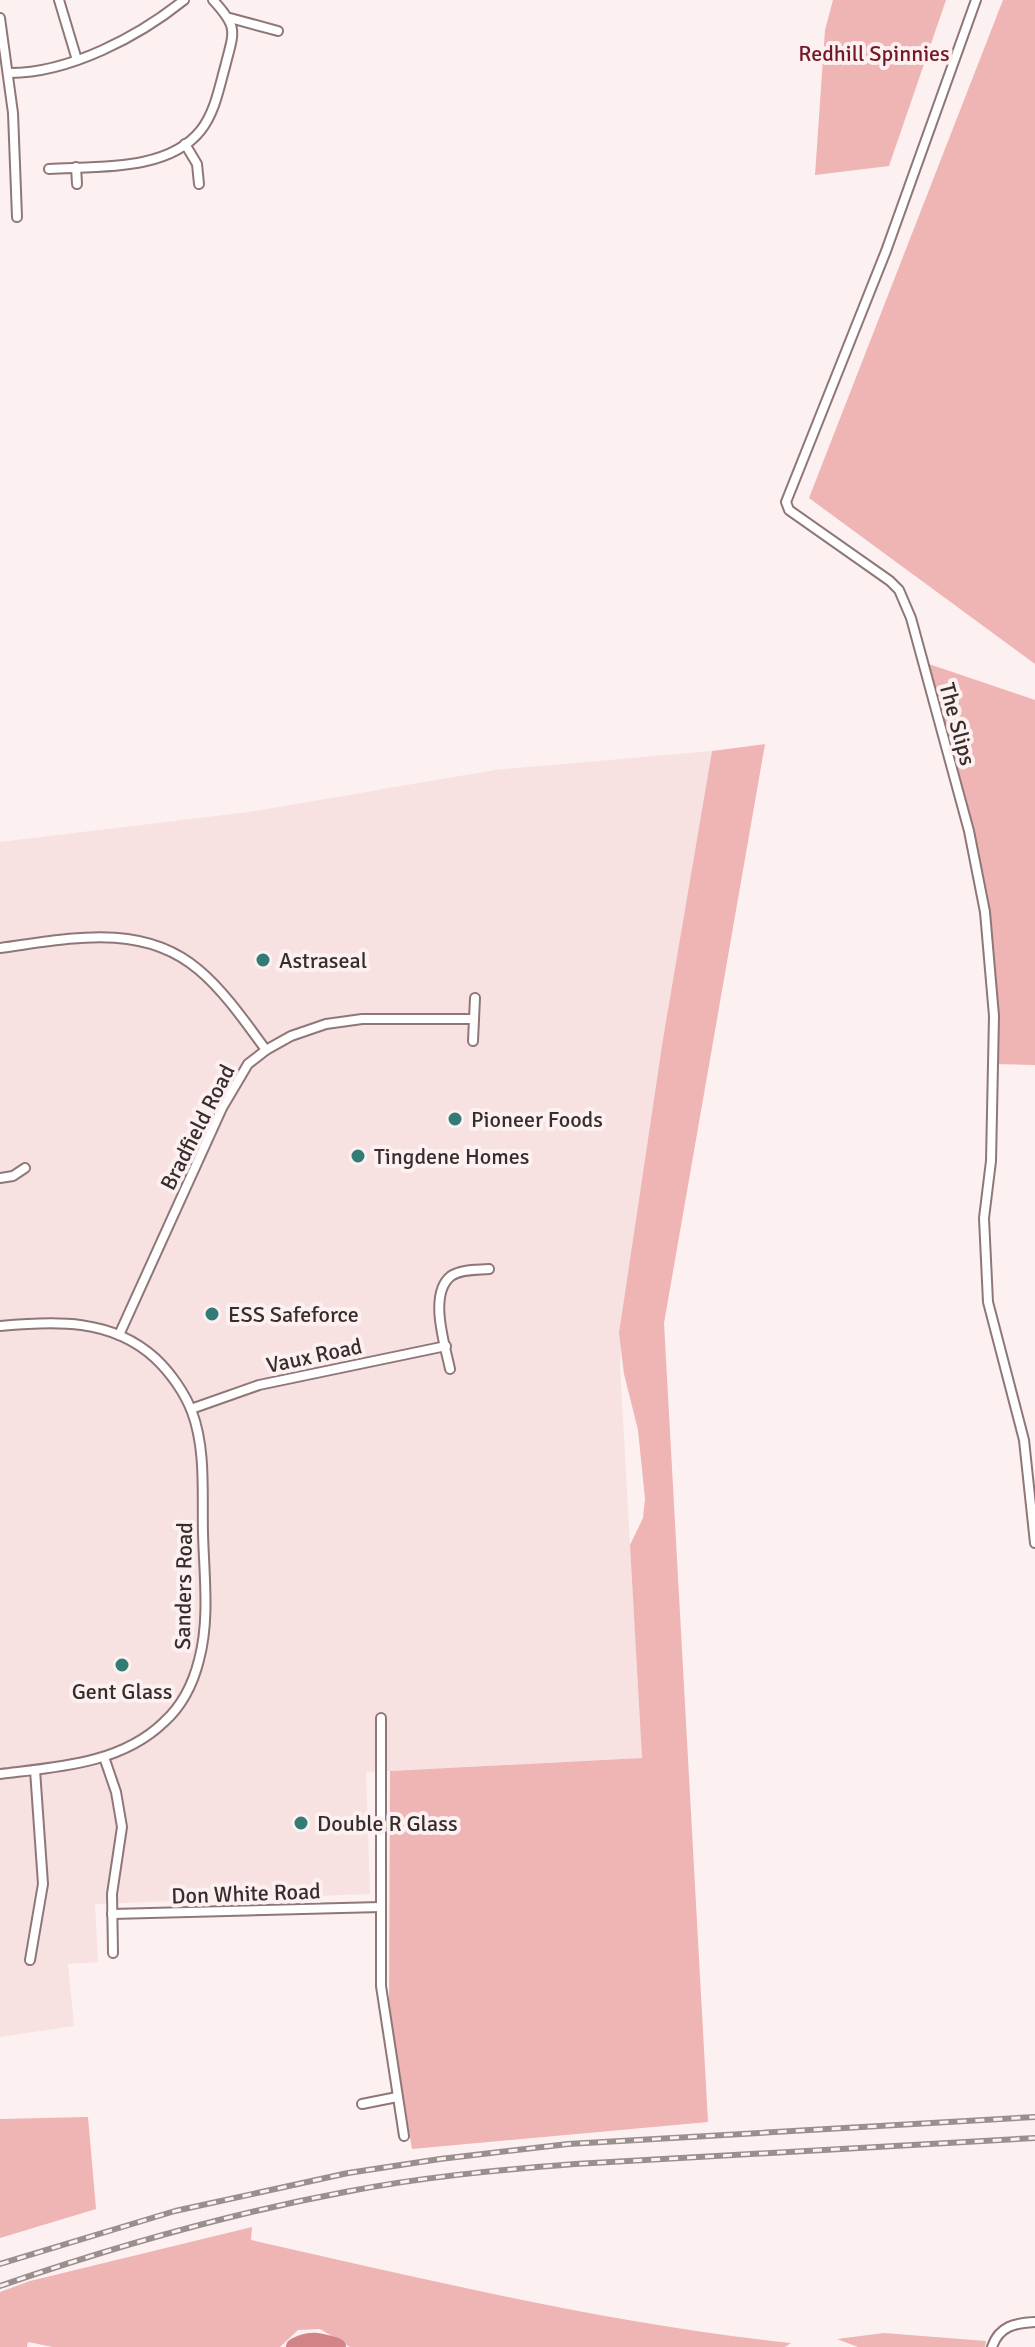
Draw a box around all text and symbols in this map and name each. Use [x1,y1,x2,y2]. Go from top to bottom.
park label: Redhill Spinnies [798,40,950,67]
street label: The Slips [934,680,981,768]
place label: Astraseal [279,947,367,974]
marker: Astraseal [254,951,272,969]
street label: Bradfield Road [154,1060,241,1195]
place label: Pioneer Foods [471,1106,603,1133]
marker: Pioneer Foods [446,1110,464,1128]
place label: Tingdene Homes [374,1143,529,1170]
marker: Tingdene Homes [349,1147,367,1165]
place label: ESS Safeforce [228,1301,359,1328]
marker: ESS Safeforce [203,1305,221,1323]
street label: Vaux Road [264,1332,364,1379]
street label: Sanders Road [169,1522,198,1650]
marker: Gent Glass [113,1656,131,1674]
place label: Gent Glass [72,1678,172,1705]
place label: Double R Glass [317,1810,458,1837]
marker: Double R Glass [292,1814,310,1832]
street label: Don White Road [171,1877,321,1910]

